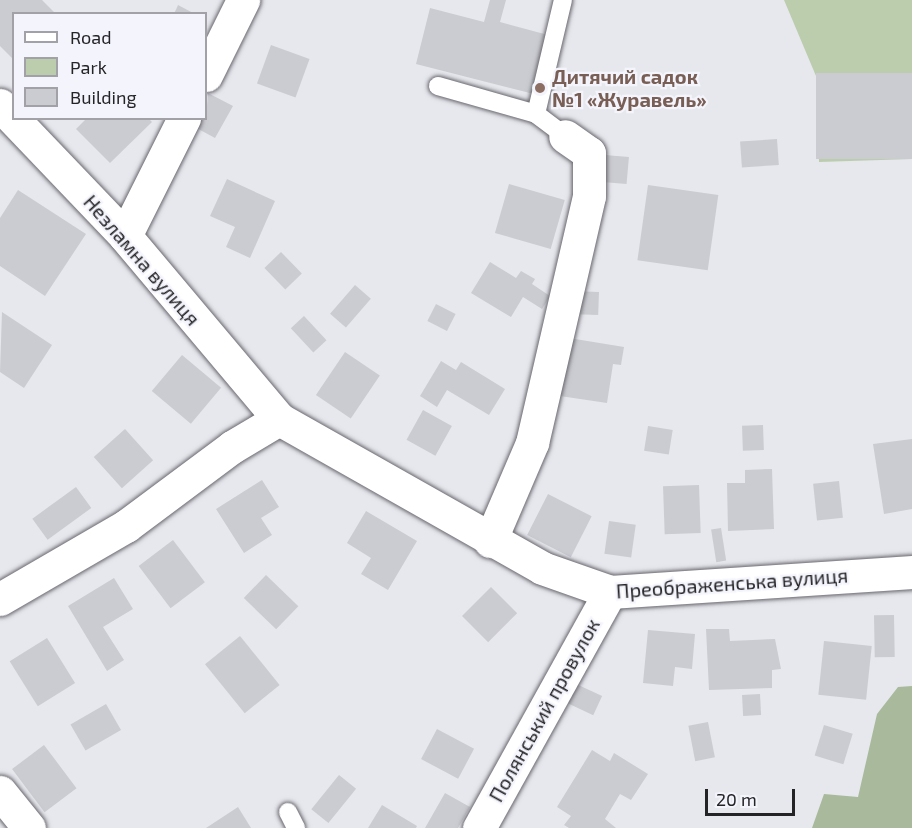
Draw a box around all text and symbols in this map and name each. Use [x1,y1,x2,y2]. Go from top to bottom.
legend [12,12,207,120]
text: Road [70,26,111,48]
text: Park [70,56,107,78]
place label: Дитячий садок №1 «Журавель» [552,64,707,111]
marker: Дитячий садок №1 «Журавель» [533,81,547,95]
text: Building [70,86,137,108]
street label: Незламна вулиця [79,190,205,330]
street label: Преображенська вулиця [615,563,849,603]
street label: Полянський провулок [484,614,604,806]
scale bar [708,777,798,815]
text: 20 m [716,788,757,810]

